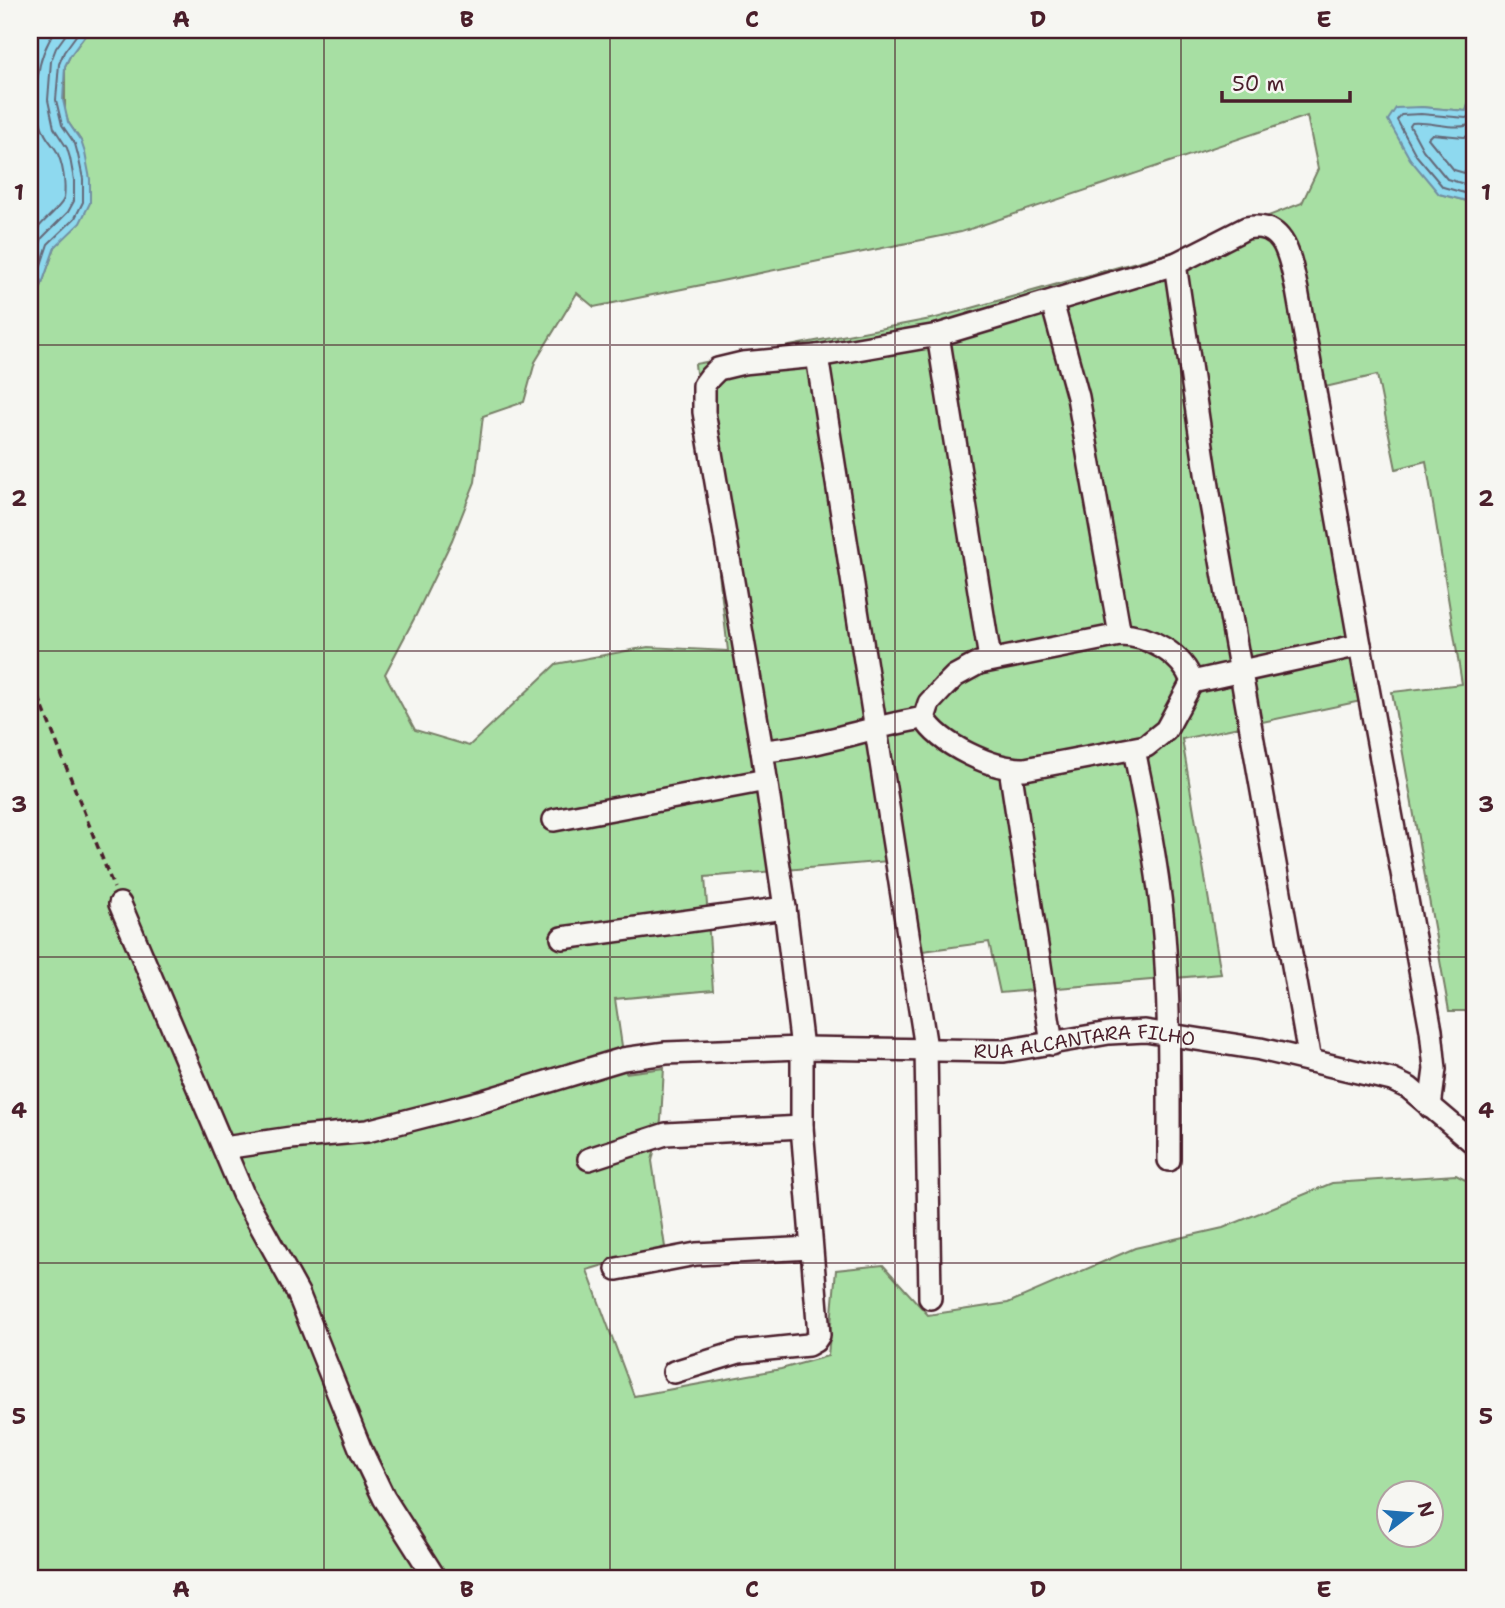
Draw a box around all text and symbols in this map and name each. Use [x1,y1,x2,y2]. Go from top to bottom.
text: A [172,4,190,34]
text: B [460,4,474,34]
text: C [745,4,759,34]
text: D [1030,4,1046,34]
text: E [1316,4,1332,34]
scale bar [1222,60,1349,104]
text: 50 m [1232,70,1285,98]
text: 1 [14,177,24,207]
text: 1 [1481,177,1491,207]
text: 2 [11,483,27,513]
text: 2 [1478,483,1494,513]
text: 3 [11,789,27,819]
text: 3 [1478,789,1494,819]
street label: RUA ALCANTARA FILHO [973,1019,1197,1065]
text: 4 [11,1095,27,1125]
text: 4 [1478,1095,1494,1125]
text: 5 [12,1401,26,1431]
text: 5 [1479,1401,1493,1431]
north arrow [1376,1478,1446,1548]
text: N [1412,1499,1440,1520]
text: A [172,1574,190,1604]
text: B [460,1574,474,1604]
text: C [745,1574,759,1604]
text: D [1030,1574,1046,1604]
text: E [1316,1574,1332,1604]

